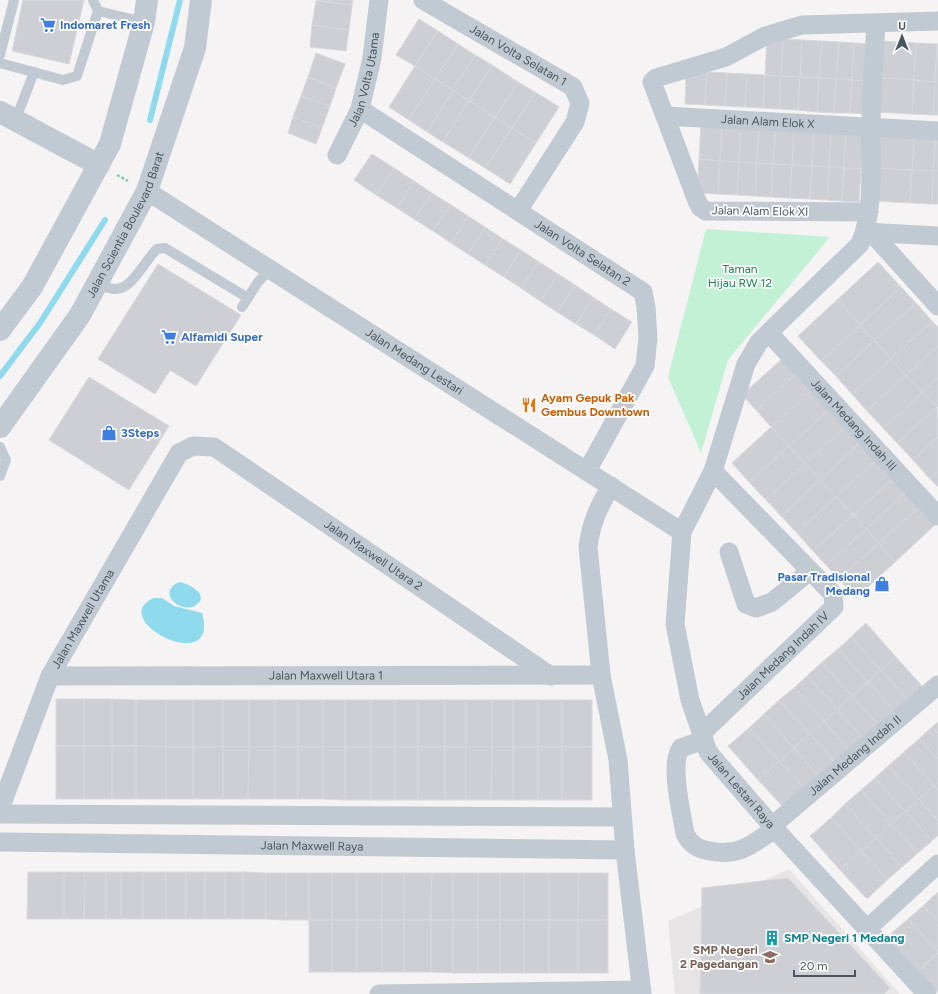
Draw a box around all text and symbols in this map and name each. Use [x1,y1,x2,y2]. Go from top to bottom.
supermarket icon: Indomaret Fresh [39,16,57,34]
north arrow [882,16,922,56]
place label: Indomaret Fresh [60,18,150,32]
text: U [898,20,906,33]
street label: Jalan Volta Selatan 1 [467,22,569,89]
street label: Jalan Volta Utama [345,32,382,129]
street label: Jalan Alam Elok X [721,112,816,131]
street label: Jalan Scientia Boulevard Barat [84,149,167,300]
street label: Jalan Alam Elok XI [711,203,809,219]
street label: Jalan Volta Selatan 2 [532,217,633,289]
park label: Taman Hijau RW 12 [708,262,772,290]
street label: Jalan Medang Lestari [363,325,466,398]
supermarket icon: Alfamidi Super [160,328,178,346]
place label: Alfamidi Super [181,330,263,344]
street label: Jalan Medang Indah III [808,376,900,474]
place label: Ayam Gepuk Pak Gembus Downtown [541,391,650,419]
restaurant icon: Ayam Gepuk Pak Gembus Downtown [520,396,538,414]
shop icon: 3Steps [100,424,118,442]
place label: 3Steps [121,426,160,440]
street label: Jalan Maxwell Utara 2 [321,517,425,594]
street label: Jalan Maxwell Utama [49,567,117,671]
place label: Pasar Tradisional Medang [777,570,870,598]
shop icon: Pasar Tradisional Medang [873,575,891,593]
street label: Jalan Medang Indah IV [734,608,832,703]
street label: Jalan Maxwell Utara 1 [269,668,383,683]
street label: Jalan Medang Indah II [806,712,904,799]
street label: Jalan Lestari Raya [705,750,778,831]
street label: Jalan Maxwell Raya [261,838,363,854]
building icon: SMP Negeri 1 Medang [763,929,781,947]
place label: SMP Negeri 1 Medang [784,931,904,945]
place label: SMP Negeri 2 Pagedangan [680,943,758,971]
school or university icon: SMP Negeri 2 Pagedangan [761,948,779,966]
scale bar [794,952,855,978]
text: 20 m [800,959,828,973]

